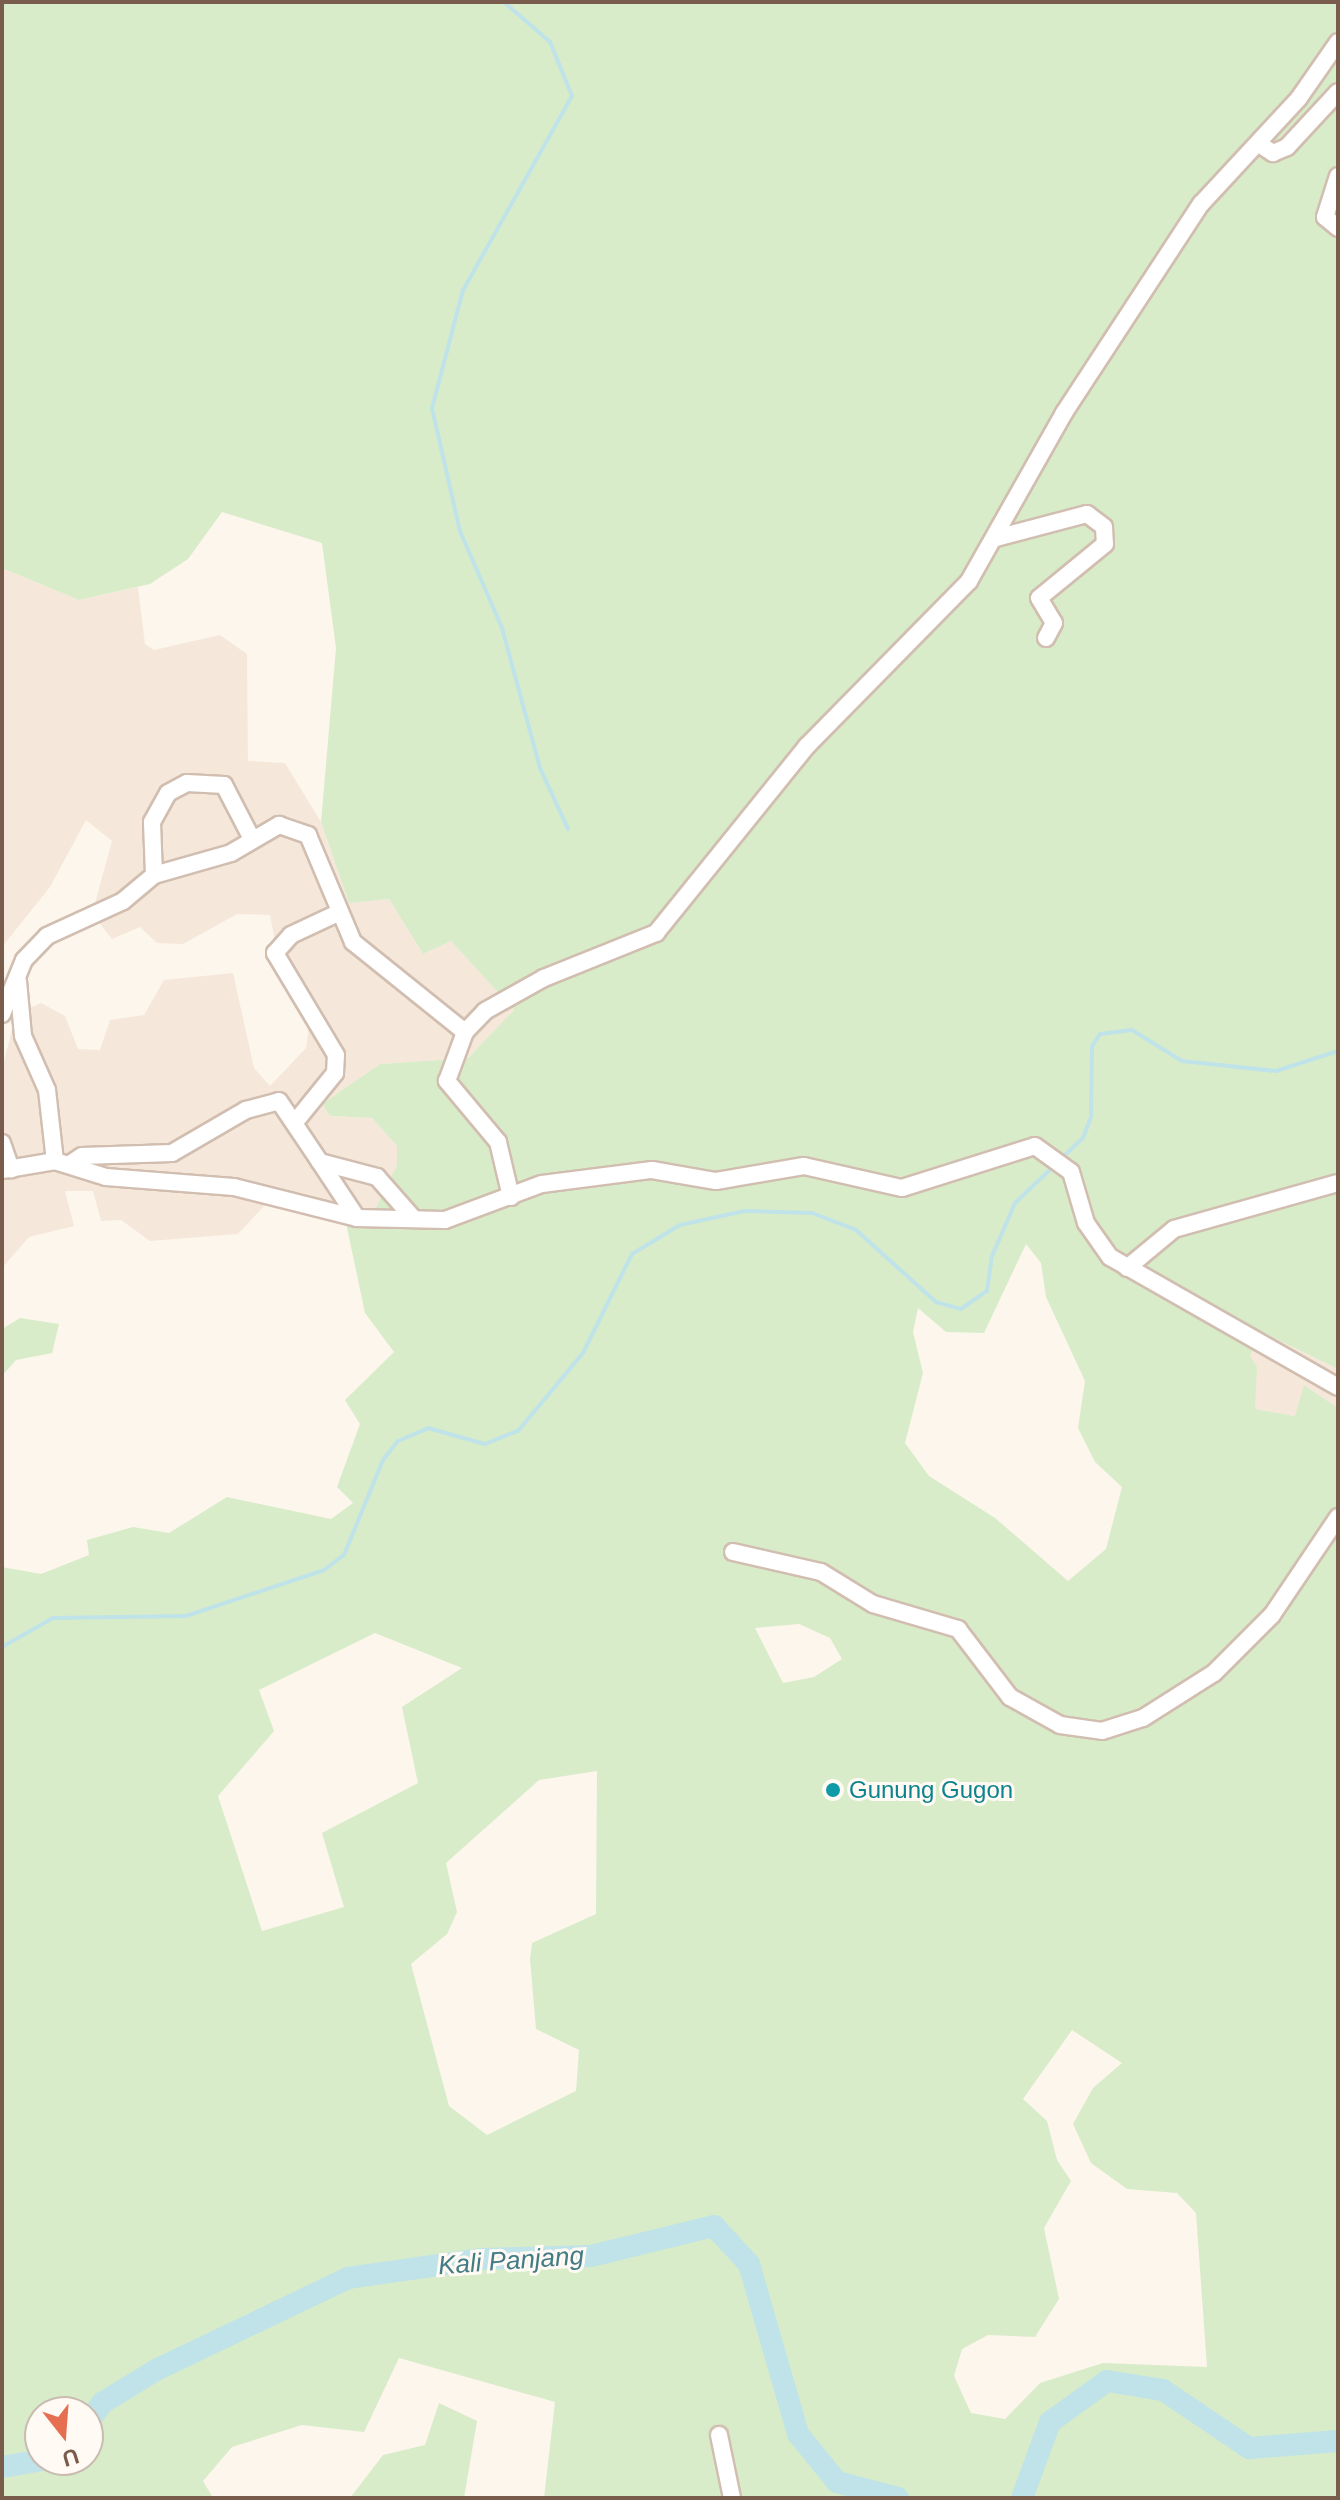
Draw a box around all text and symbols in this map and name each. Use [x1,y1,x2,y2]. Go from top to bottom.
place label: Gunung Gugon [849,1776,1013,1804]
marker: Gunung Gugon [824,1781,842,1799]
water label: Kali Panjang [437,2240,585,2282]
north arrow [24,2396,104,2476]
text: U [59,2443,82,2472]

